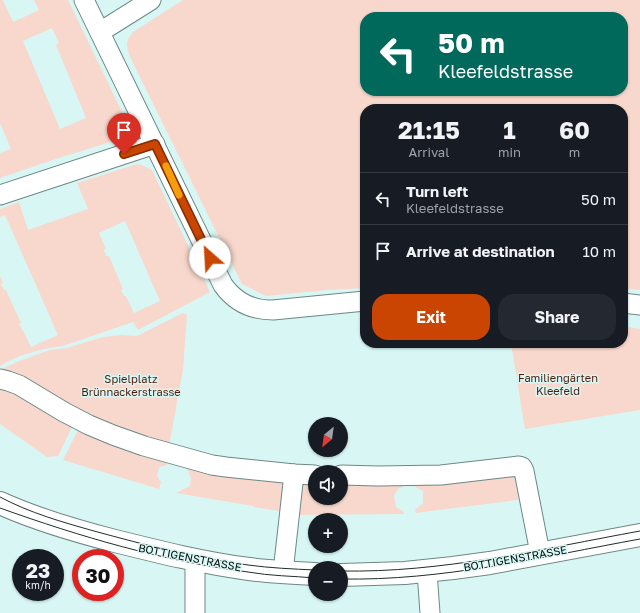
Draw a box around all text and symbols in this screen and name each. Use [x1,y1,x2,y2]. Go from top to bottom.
text: 50 m [438,26,505,59]
icon: left [372,28,424,80]
text: Kleefeldstrasse [438,60,573,82]
pin [107,113,141,154]
text: 21:15 [398,115,460,144]
text: 1 [503,115,516,144]
text: 60 [559,115,590,144]
icon: arrive [113,119,135,141]
text: Arrival [409,144,449,160]
text: min [498,144,521,160]
text: m [569,144,580,160]
text: Turn left [406,182,468,200]
icon: left [372,188,394,210]
text: 50 m [581,190,616,208]
text: Kleefeldstrasse [406,200,504,216]
position arrow [189,237,231,279]
icon: arrive [372,240,394,262]
text: Arrive at destination [406,242,555,260]
text: 10 m [582,242,616,260]
button: Exit [372,294,490,340]
button: Share [498,294,616,340]
park label: Familiengärten Kleefeld [518,371,598,397]
park label: Spielplatz Brünnackerstrasse [81,372,181,398]
north arrow [308,417,348,457]
map controls [308,417,348,601]
button: sound [308,465,348,505]
button: + [308,513,348,553]
street label: BOTTIGENSTRASSE [137,541,243,573]
street label: BOTTIGENSTRASSE [462,542,568,574]
speed limit sign: 30 [72,549,124,601]
text: 23 [26,558,50,582]
button: − [308,561,348,601]
text: km/h [25,579,51,591]

